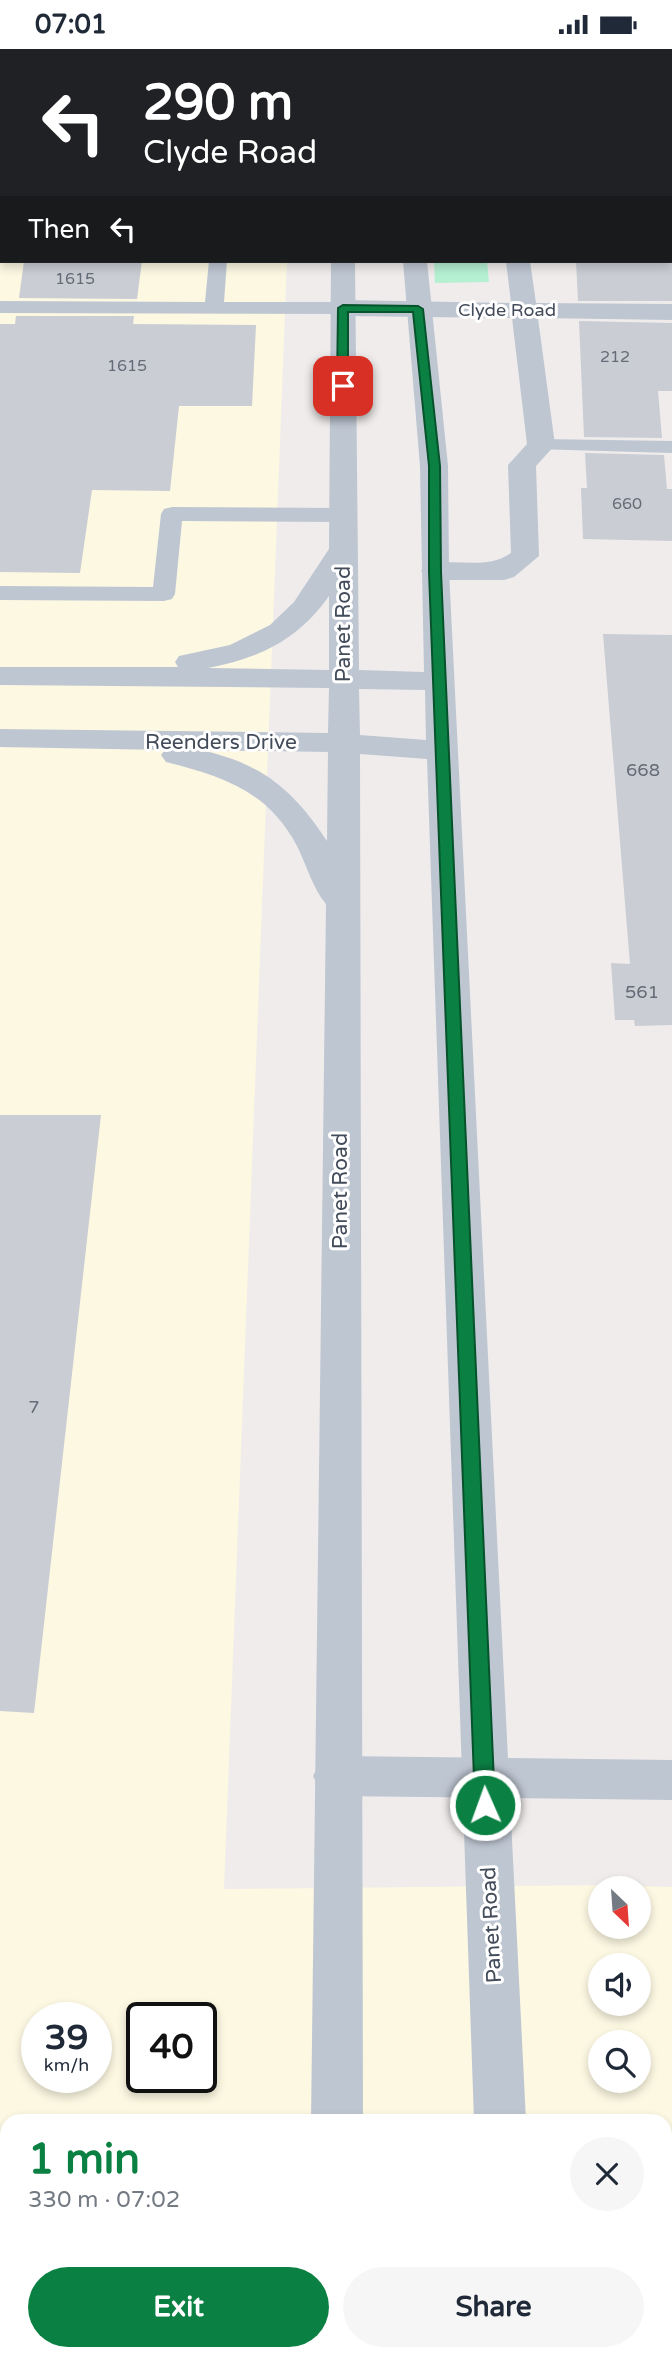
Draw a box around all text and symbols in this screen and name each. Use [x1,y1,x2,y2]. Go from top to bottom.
text: 07:01 [35,9,107,40]
text: 290 m [143,74,293,133]
icon: left [28,77,119,168]
text: Clyde Road [143,134,317,172]
icon: left [104,210,142,248]
text: Then [28,214,90,245]
house number: 1615 [55,269,95,289]
street label: Clyde Road [458,299,556,321]
house number: 212 [600,347,630,367]
house number: 1615 [107,356,147,376]
pin [313,356,373,416]
icon: arrive [324,367,362,405]
house number: 660 [612,494,642,514]
street label: Panet Road [331,566,356,682]
street label: Reenders Drive [145,730,297,755]
house number: 668 [626,759,660,781]
house number: 561 [625,981,659,1003]
street label: Panet Road [328,1133,353,1249]
house number: 7 [28,1396,40,1418]
position arrow [448,1768,522,1842]
street label: Panet Road [476,1866,507,1984]
north arrow [588,1876,651,1939]
map controls [588,1876,651,2093]
button: sound [588,1953,651,2016]
speed limit sign: 40 [126,2002,217,2093]
text: 39 [45,2017,88,2059]
button: search [588,2030,651,2093]
text: km/h [44,2054,89,2076]
text: 1 min [28,2134,140,2185]
button: close [570,2137,644,2211]
text: 330 m · 07:02 [28,2186,180,2214]
button: Exit [28,2267,329,2347]
button: Share [343,2267,644,2347]

